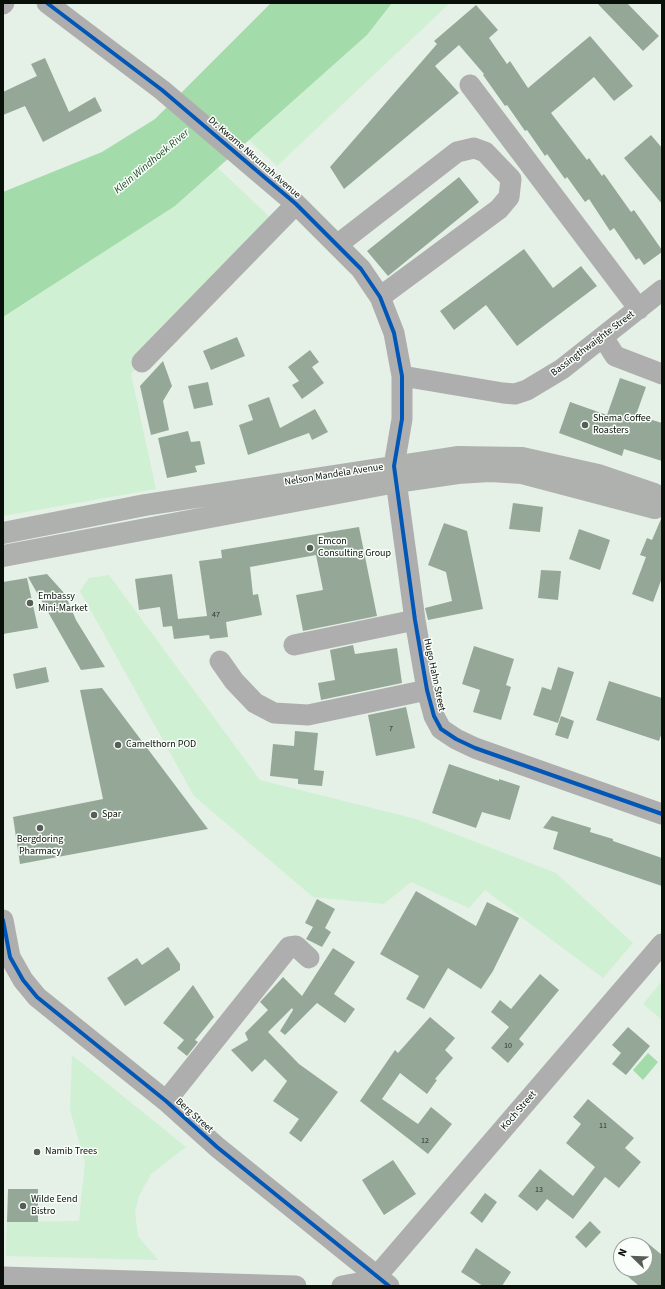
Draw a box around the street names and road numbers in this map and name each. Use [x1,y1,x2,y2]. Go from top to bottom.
street label: Dr. Kwame Nkrumah Avenue [205,115,303,201]
street label: Bassingthwaighte Street [549,309,637,379]
street label: Nelson Mandela Avenue [284,461,384,489]
street label: Hugo Hahn Street [420,638,448,712]
street label: Koch Street [499,1089,539,1133]
street label: Berg Street [173,1096,215,1136]

